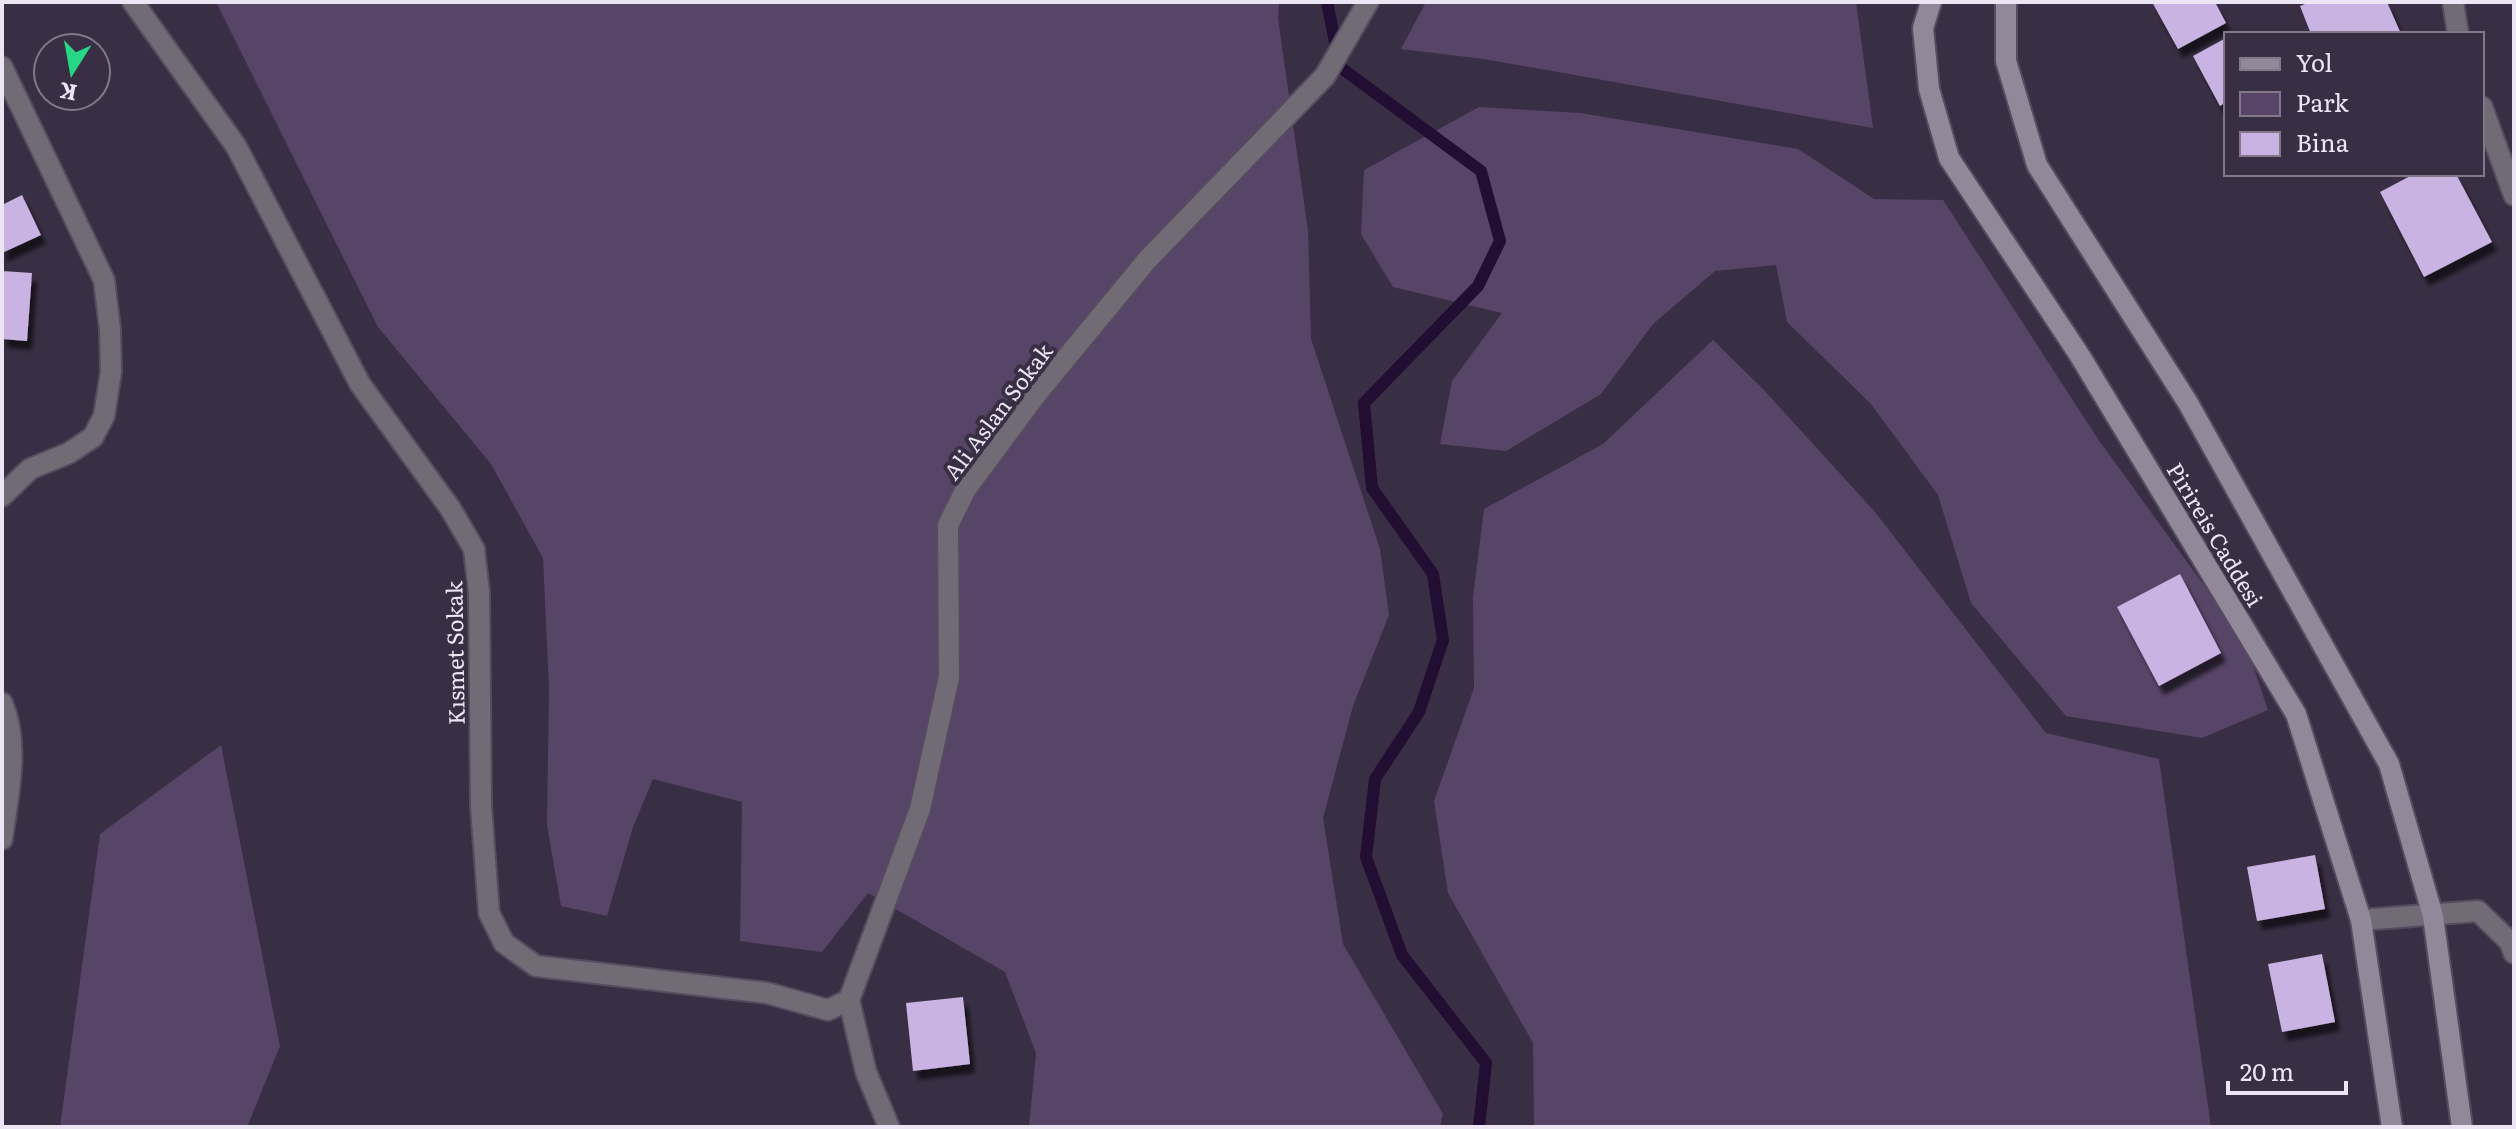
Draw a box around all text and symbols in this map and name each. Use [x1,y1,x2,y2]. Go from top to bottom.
north arrow [32,32,112,112]
legend [2224,32,2484,176]
text: Yol [2296,44,2333,79]
text: K [56,75,80,111]
text: Park [2296,84,2349,119]
text: Bina [2296,124,2349,159]
street label: Ali Aslan Sokak [935,335,1060,486]
street label: Pirireis Caddesi [2160,456,2272,612]
street label: Kısmet Sokak [436,580,472,725]
scale bar [2228,1045,2346,1095]
text: 20 m [2240,1053,2294,1088]

